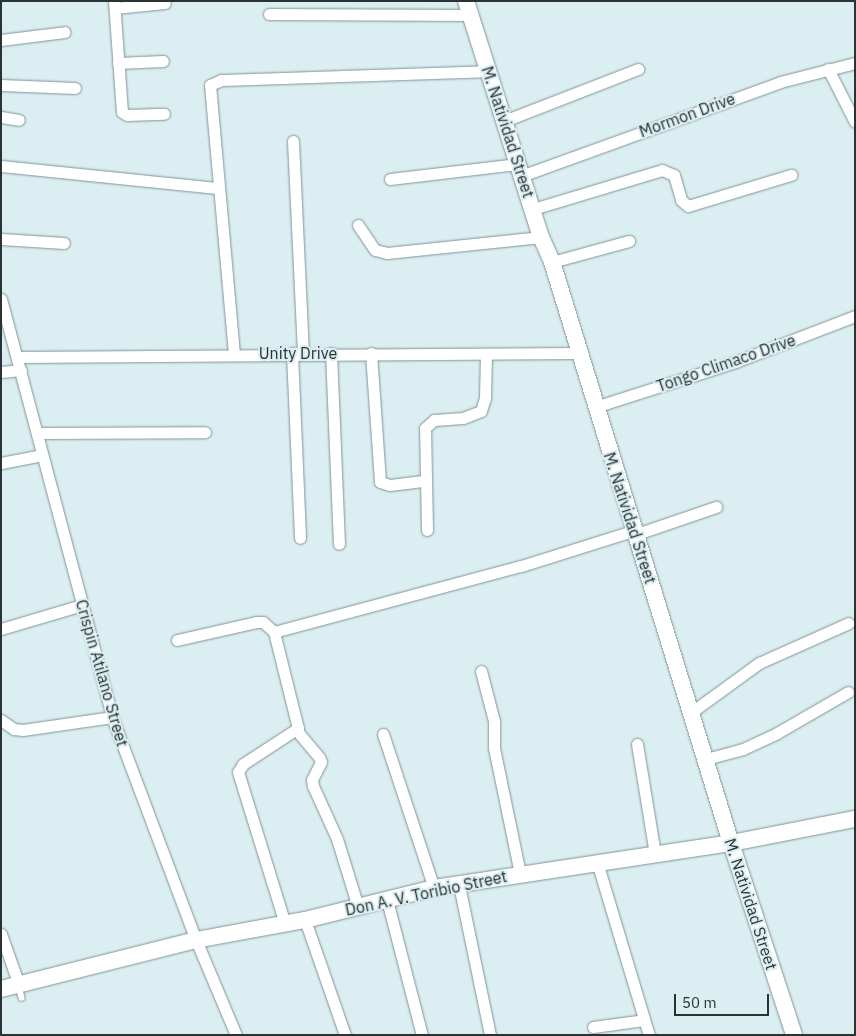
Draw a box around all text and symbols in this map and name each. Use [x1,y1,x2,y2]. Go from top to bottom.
street label: M. Natividad Street [478,64,538,200]
street label: Mormon Drive [636,89,738,141]
street label: Tongo Climaco Drive [654,330,798,396]
street label: Unity Drive [259,343,337,363]
street label: M. Natividad Street [600,450,660,586]
street label: Crispin Atilano Street [72,597,132,749]
street label: M. Natividad Street [721,836,781,972]
street label: Don A. V. Toribio Street [343,866,509,920]
scale bar [676,984,771,1016]
text: 50 m [682,993,717,1012]

